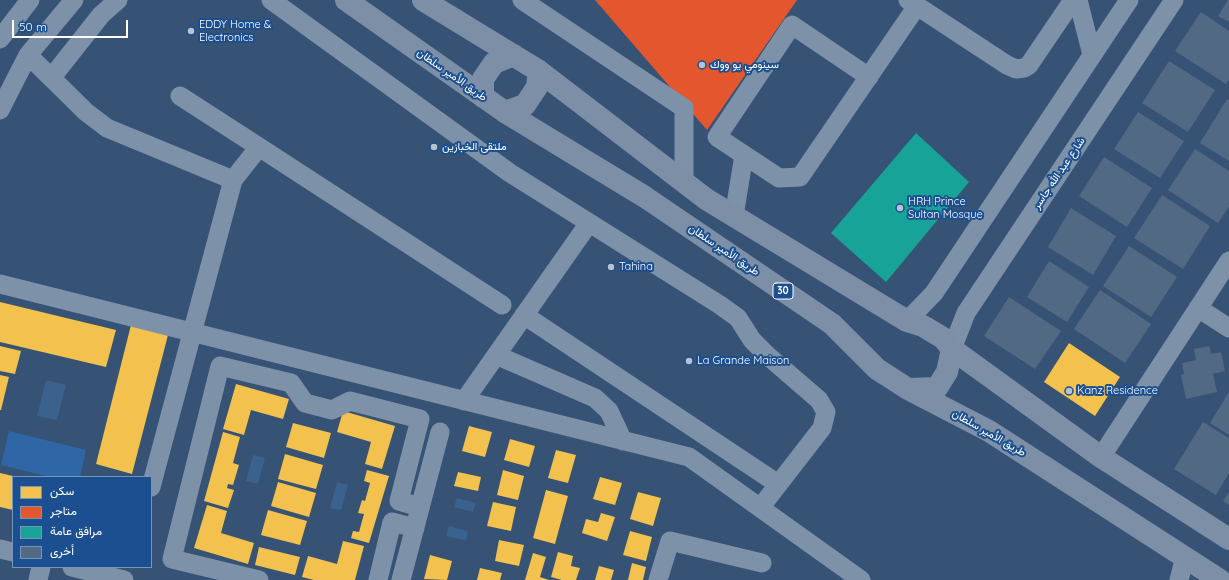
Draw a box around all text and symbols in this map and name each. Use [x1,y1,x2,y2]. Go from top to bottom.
scale bar [14,12,130,38]
place label: EDDY Home & Electronics [199,18,271,44]
text: 50 m [19,19,47,34]
marker: EDDY Home & Electronics [186,26,196,36]
street label: طريق الأمير سلطان [414,46,490,104]
place label: سينومي يو ووك [710,58,779,72]
marker: سينومي يو ووك [697,60,707,70]
street label: شارع عبد الله جاسر [1030,135,1088,211]
place label: ملتقى الخبازين [442,140,507,154]
marker: ملتقى الخبازين [429,142,439,152]
place label: HRH Prince Sultan Mosque [908,195,983,221]
marker: HRH Prince Sultan Mosque [895,203,905,213]
street label: طريق الأمير سلطان [686,221,762,279]
place label: Tahina [619,260,653,274]
marker: Tahina [606,262,616,272]
road number: 30 [773,283,793,299]
place label: La Grande Maison [697,354,789,368]
marker: La Grande Maison [684,356,694,366]
place label: Kanz Residence [1077,384,1158,398]
marker: Kanz Residence [1064,386,1074,396]
street label: طريق الأمير سلطان [950,407,1028,459]
legend [12,476,152,568]
text: سكن [50,483,74,498]
text: متاجر [50,503,77,518]
text: مرافق عامة [50,523,102,538]
text: أخرى [50,543,74,558]

